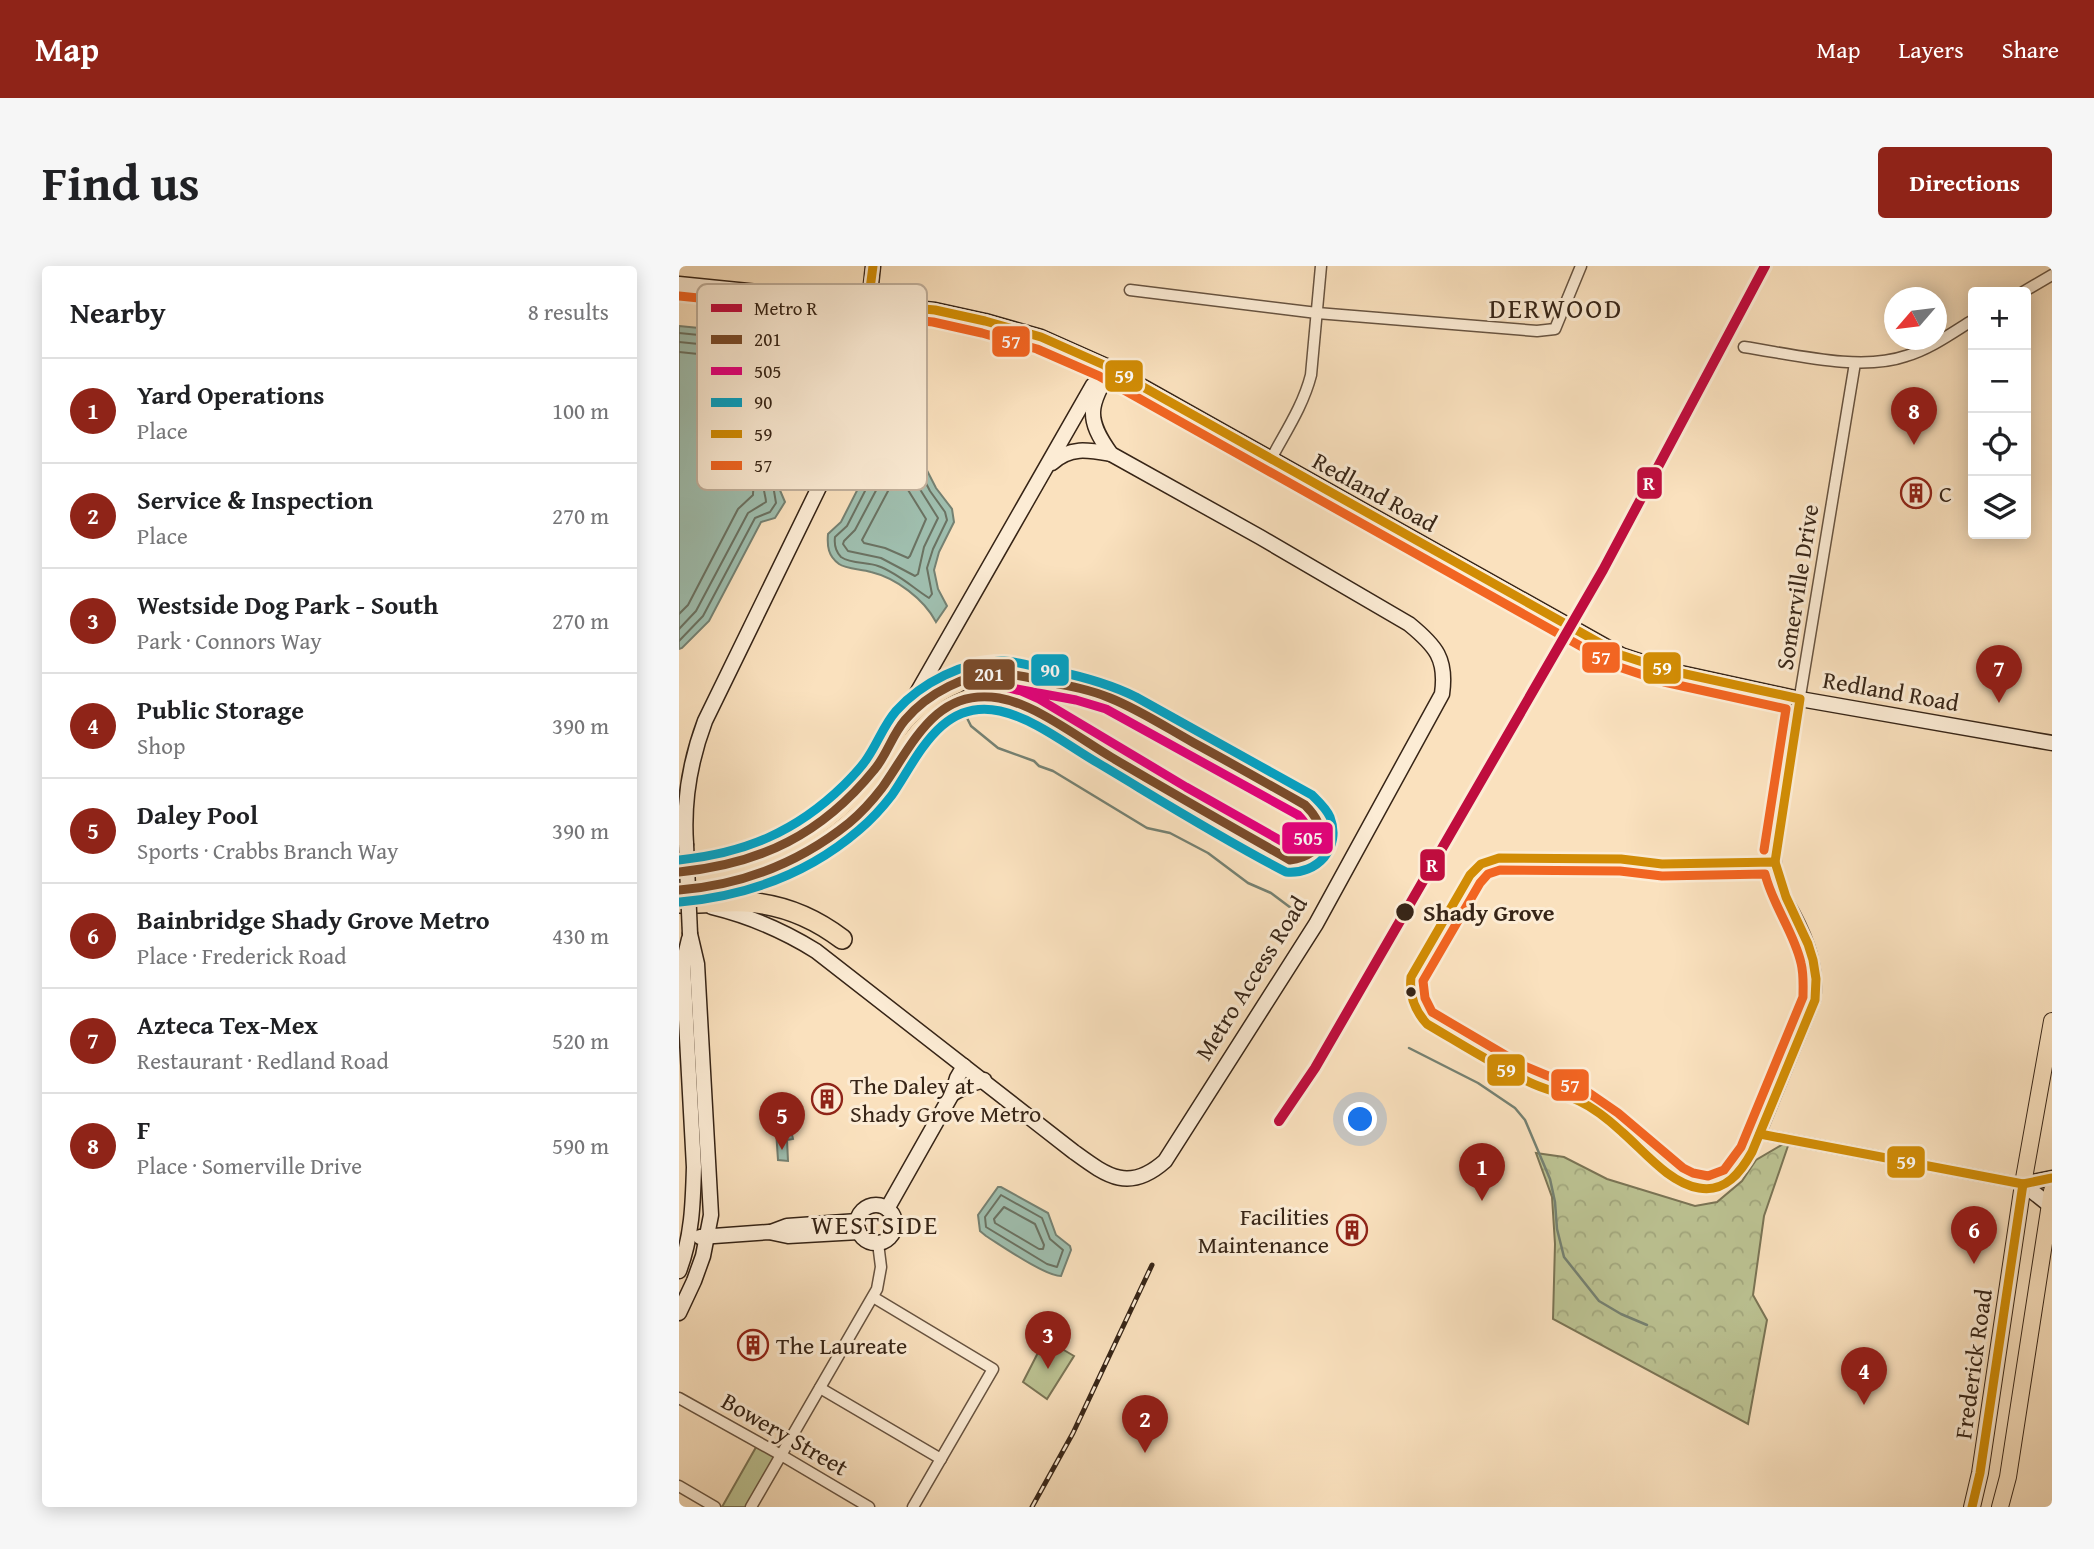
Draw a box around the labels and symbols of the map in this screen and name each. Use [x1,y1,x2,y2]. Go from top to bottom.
legend [697,284,927,490]
district label: DERWOOD [1489,287,1623,328]
north arrow [1884,287,1947,350]
text: Metro R [754,294,818,322]
text: 201 [754,325,781,353]
line badge: 57 [991,325,1031,358]
text: 57 [1001,327,1021,355]
text: 505 [754,357,781,385]
line badge: 59 [1104,359,1144,393]
text: 59 [1114,362,1134,390]
pin: 8 [1891,387,1937,445]
text: 90 [754,388,772,416]
text: 59 [754,420,772,448]
street label: Redland Road [1306,443,1444,541]
text: 57 [754,451,772,479]
line badge: R [1636,466,1663,500]
text: R [1643,469,1655,497]
building icon: C [1899,476,1933,510]
place label: C [1939,476,1952,511]
street label: Somerville Drive [1767,502,1827,672]
line badge: 57 [1581,641,1621,674]
text: 57 [1591,643,1611,671]
pin: 7 [1976,645,2022,703]
line badge: 59 [1642,651,1682,685]
line badge: 90 [1030,653,1070,687]
text: 59 [1652,654,1672,682]
text: 90 [1040,656,1060,684]
line badge: 201 [962,658,1016,691]
text: 201 [974,660,1004,688]
street label: Redland Road [1820,662,1962,720]
line badge: 505 [1281,821,1334,855]
text: 505 [1293,824,1323,852]
line badge: R [1419,848,1446,882]
text: R [1426,851,1438,879]
street label: Metro Access Road [1186,889,1316,1067]
place label: Shady Grove [1423,895,1555,930]
marker: Shady Grove [1394,901,1416,923]
unlabelled marker [1404,985,1418,999]
line badge: 59 [1486,1053,1526,1087]
text: 59 [1496,1056,1516,1084]
place label: The Daley at Shady Grove Metro [850,1068,1041,1131]
line badge: 57 [1550,1068,1590,1102]
text: 57 [1560,1071,1580,1099]
building icon: The Daley at Shady Grove Metro [810,1082,844,1116]
pin: 5 [759,1092,805,1150]
your location [1343,1102,1377,1136]
pin: 1 [1459,1143,1505,1201]
line badge: 59 [1886,1145,1926,1179]
text: 59 [1896,1148,1916,1176]
place label: Facilities Maintenance [1198,1199,1329,1262]
district label: WESTSIDE [811,1205,939,1244]
pin: 6 [1951,1206,1997,1264]
building icon: Facilities Maintenance [1335,1213,1369,1247]
street label: Frederick Road [1945,1287,2001,1441]
pin: 3 [1025,1311,1071,1369]
building icon: The Laureate [736,1328,770,1362]
place label: The Laureate [776,1328,907,1363]
pin: 4 [1841,1347,1887,1405]
street label: Bowery Street [715,1384,855,1485]
pin: 2 [1122,1395,1168,1453]

